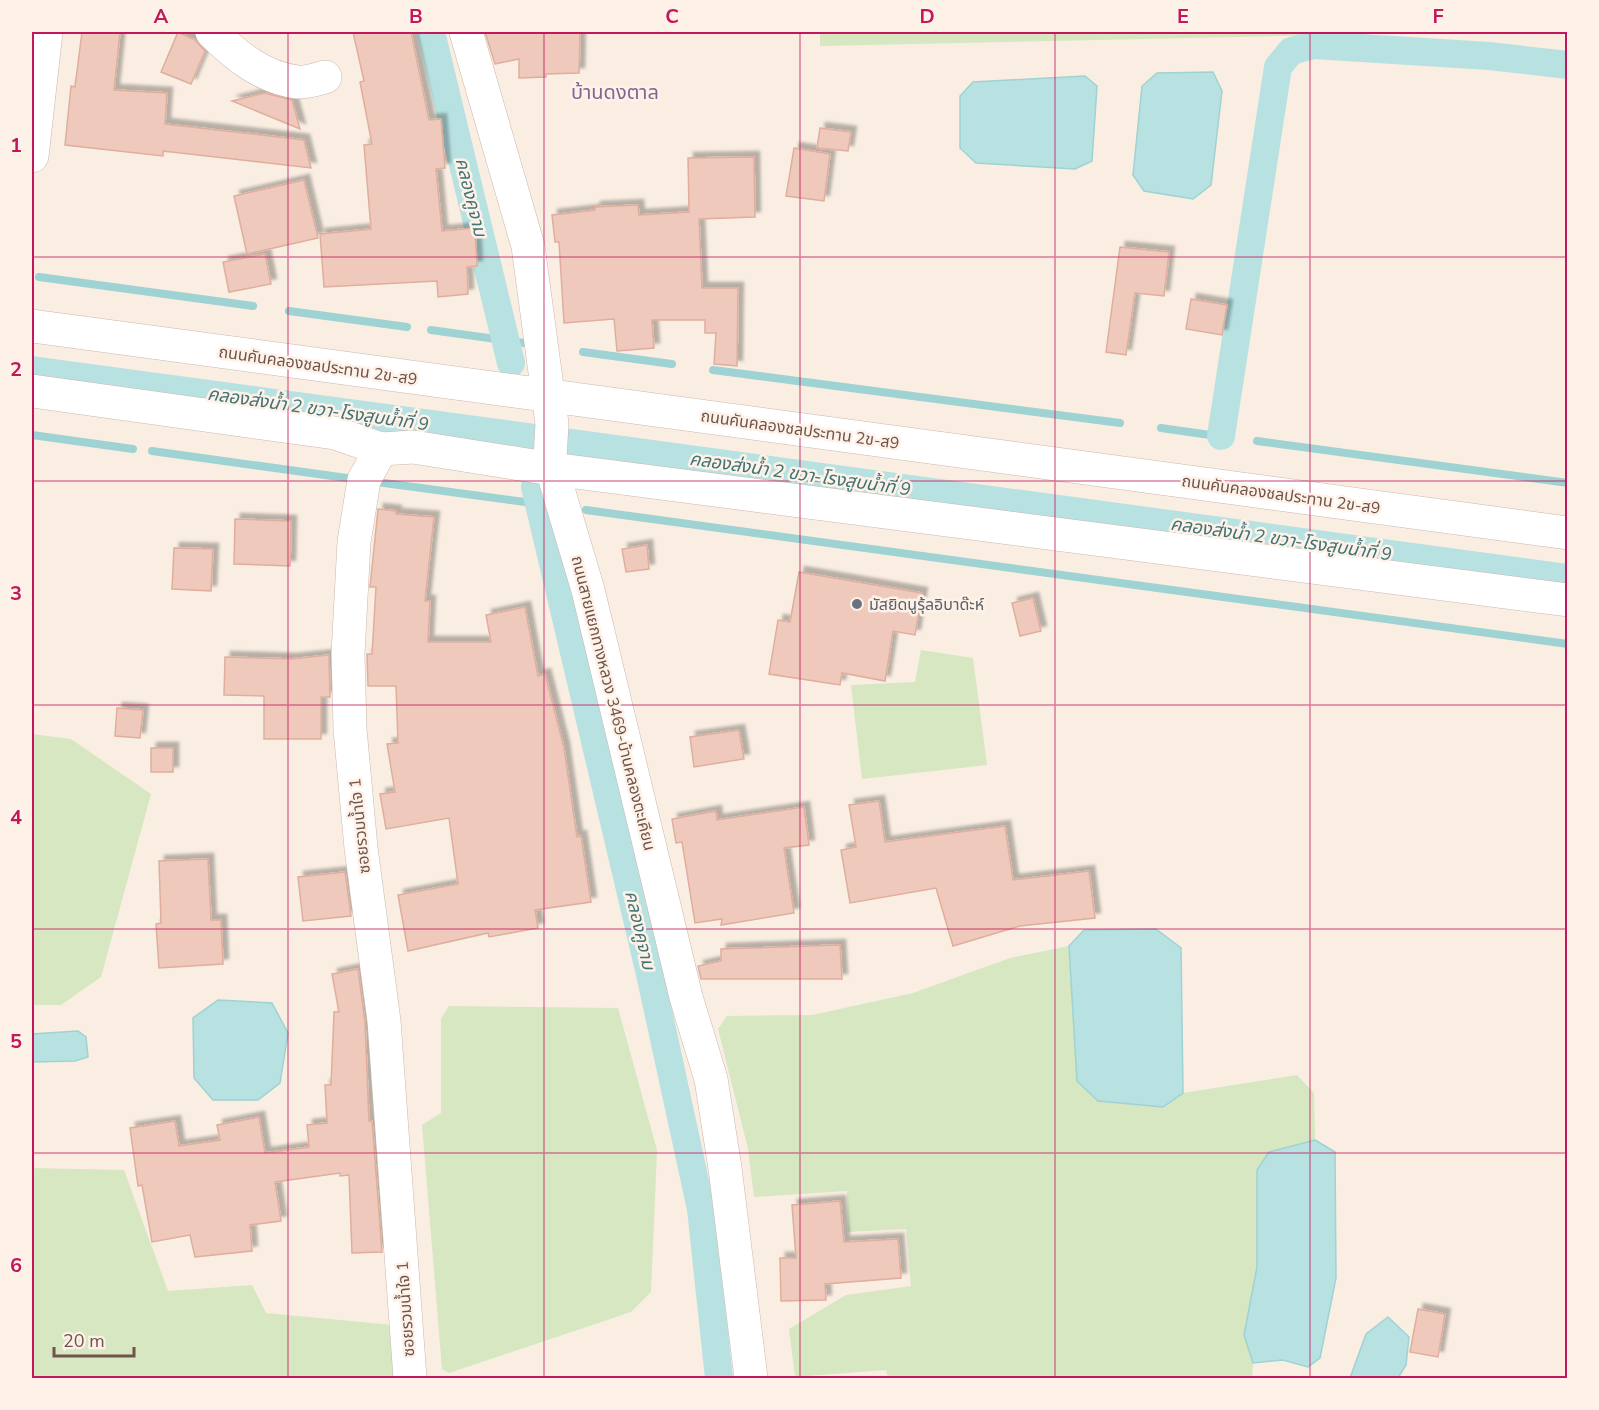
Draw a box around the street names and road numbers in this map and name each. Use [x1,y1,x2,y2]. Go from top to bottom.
street label: ถนนคันคลองชลประทาน 2ข-ส9 [217,341,419,391]
street label: ถนนคันคลองชลประทาน 2ข-ส9 [699,405,901,455]
street label: ถนนคันคลองชลประทาน 2ข-ส9 [1180,470,1382,520]
street label: ถนนสายแยกทางหลวง 3469-บ้านคลองตะเคียน [566,553,660,853]
street label: ซอยรวมน้ำใจ 1 [343,777,376,875]
street label: ซอยรวมน้ำใจ 1 [391,1260,420,1358]

